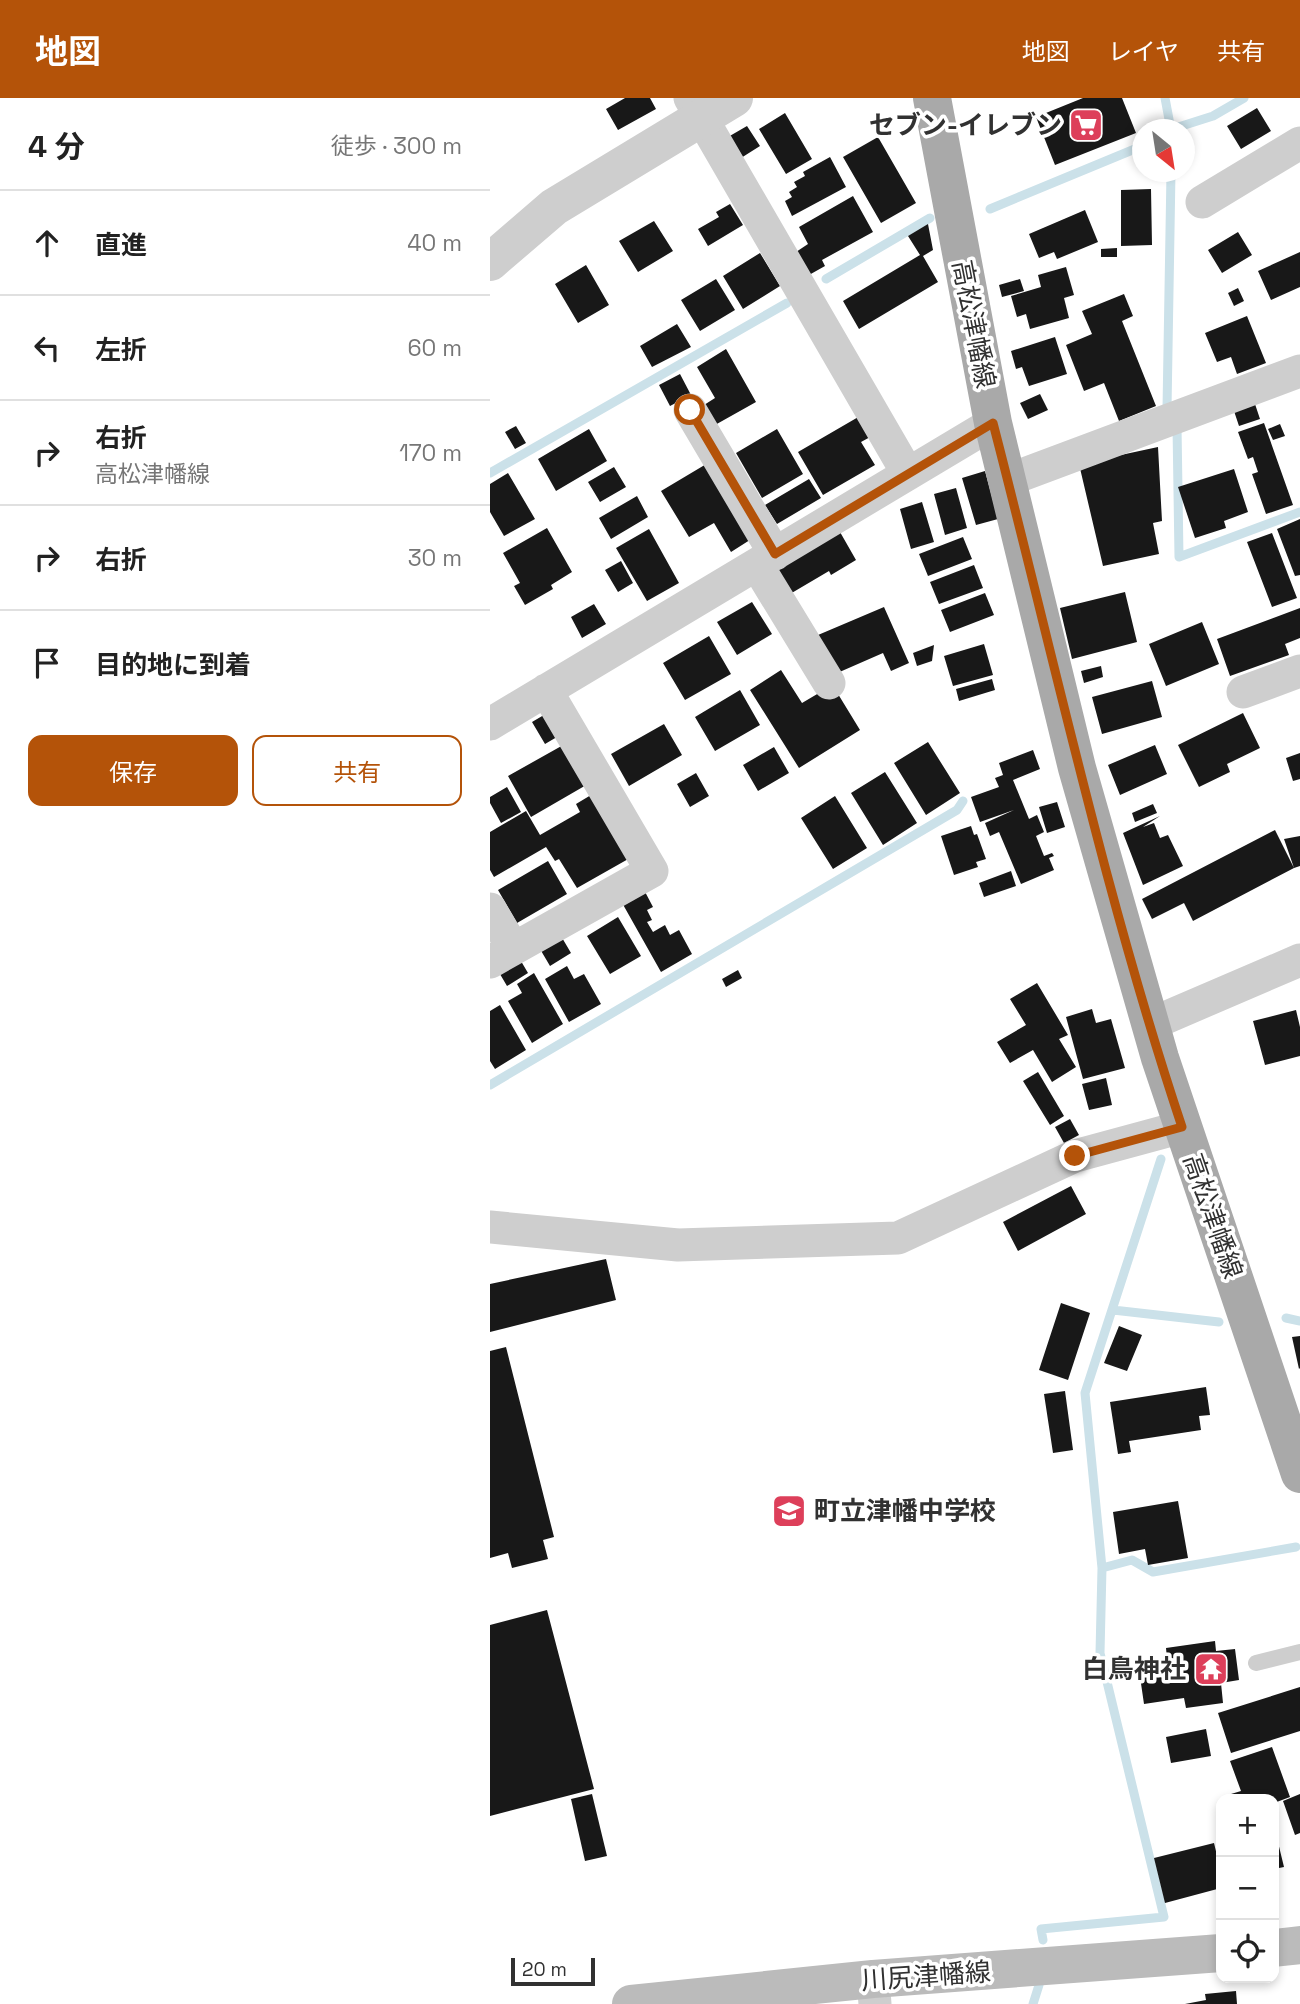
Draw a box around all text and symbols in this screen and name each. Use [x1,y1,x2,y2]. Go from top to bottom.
text: 地図 [35,31,101,73]
text: 地図 [1022,36,1070,67]
text: レイヤ [1108,36,1179,67]
text: 共有 [1217,36,1265,67]
supermarket icon: セブン-イレブン [1067,106,1105,144]
place label: セブン-イレブン [869,108,1062,142]
north arrow [1132,119,1195,182]
text: 4 分 [28,127,85,166]
text: 徒歩 · 300 m [331,131,462,161]
icon: ahead [28,224,66,262]
text: 直進 [95,228,147,262]
text: 40 m [407,228,462,258]
street label: 高松津幡線 [945,257,1003,391]
icon: left [28,329,66,367]
text: 左折 [95,333,147,367]
text: 60 m [407,333,462,363]
route start [674,394,705,425]
text: 右折 [95,421,147,455]
icon: right [28,434,66,472]
text: 170 m [399,438,462,468]
text: 高松津幡線 [95,459,210,489]
icon: right [28,539,66,577]
text: 右折 [95,543,147,577]
text: 30 m [408,543,462,573]
icon: arrive [28,644,66,682]
text: 目的地に到着 [95,648,251,682]
button: 保存 [28,735,238,806]
button: 共有 [252,735,462,806]
route end [1059,1140,1090,1171]
street label: 高松津幡線 [1176,1149,1250,1283]
school or university icon: 町立津幡中学校 [770,1492,808,1530]
place label: 町立津幡中学校 [814,1494,996,1528]
temple icon: 白鳥神社 [1192,1650,1230,1688]
place label: 白鳥神社 [1082,1652,1186,1686]
map controls [1216,1794,1279,1983]
button: + [1216,1794,1279,1857]
button: − [1216,1857,1279,1920]
button: locate [1216,1920,1279,1983]
scale bar [511,1955,595,1987]
street label: 川尻津幡線 [860,1955,992,1997]
text: 20 m [522,1957,567,1982]

